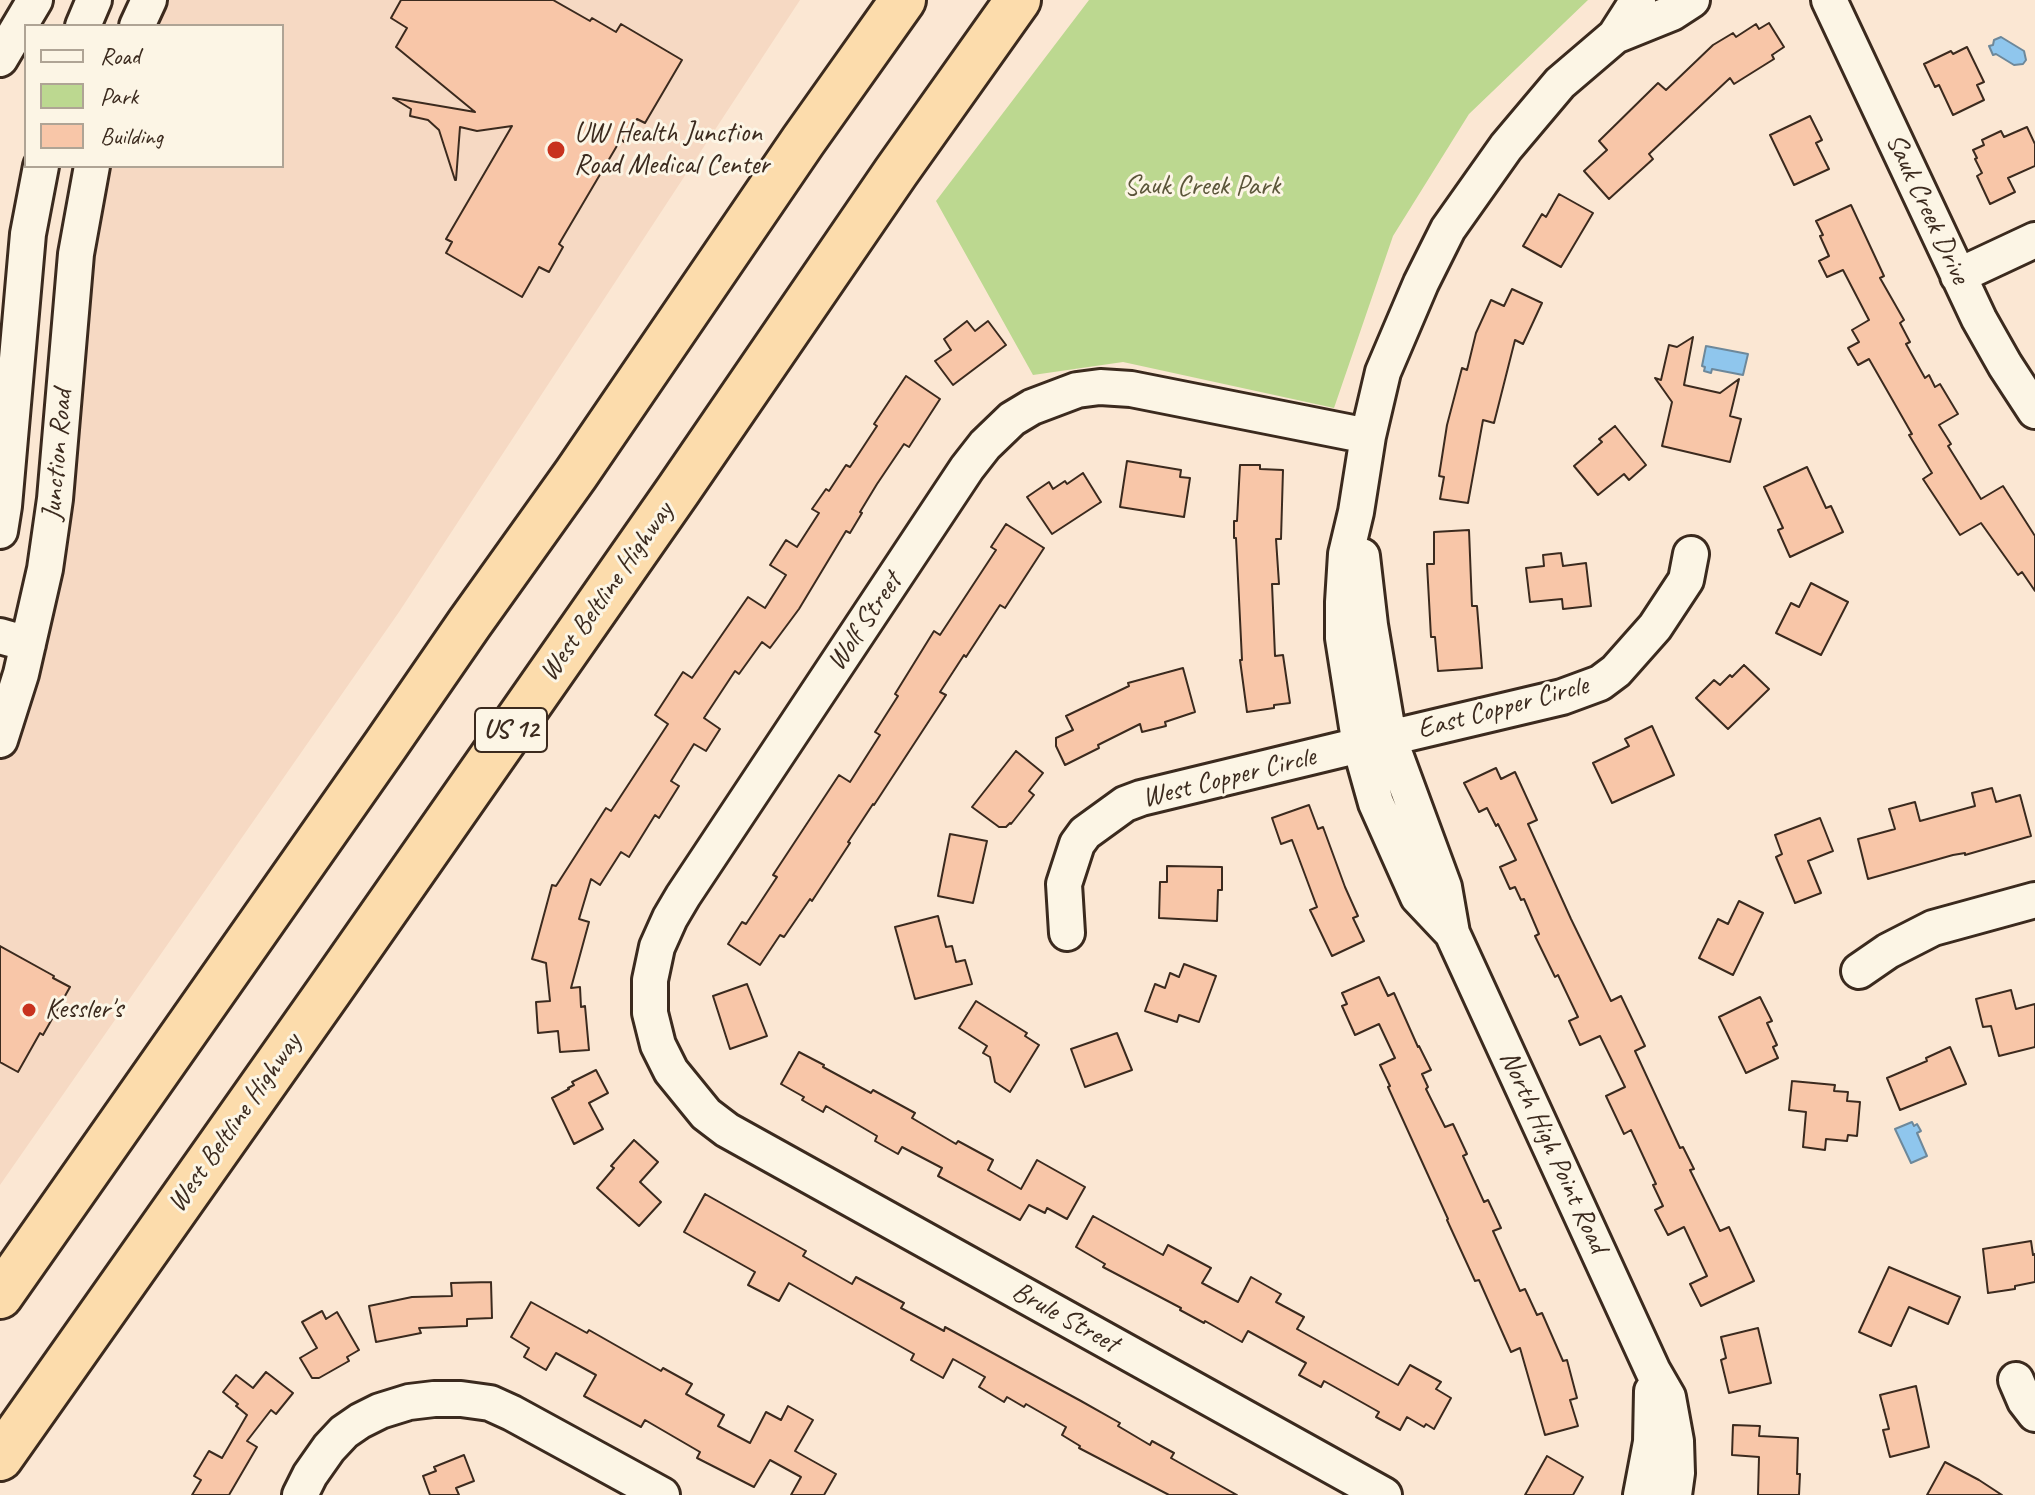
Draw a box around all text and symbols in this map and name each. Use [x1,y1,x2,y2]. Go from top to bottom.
legend [24,24,284,168]
text: Road [100,41,140,71]
text: Park [100,81,138,111]
place label: UW Health Junction Road Medical Center [574,117,769,183]
text: Building [100,121,163,151]
street label: Sauk Creek Drive [1878,129,1976,289]
marker: UW Health Junction Road Medical Center [545,139,567,161]
park label: Sauk Creek Park [1124,170,1280,204]
street label: Junction Road [36,388,80,522]
street label: West Beltline Highway [533,496,681,688]
street label: Wolf Street [820,567,910,677]
street label: East Copper Circle [1414,669,1592,747]
road number: US 12 [475,708,547,752]
street label: West Copper Circle [1139,740,1319,816]
place label: Kessler's [45,993,123,1027]
marker: Kessler's [20,1001,38,1019]
street label: West Beltline Highway [161,1027,309,1219]
street label: North High Point Road [1491,1046,1615,1258]
street label: Brule Street [1006,1275,1124,1361]

